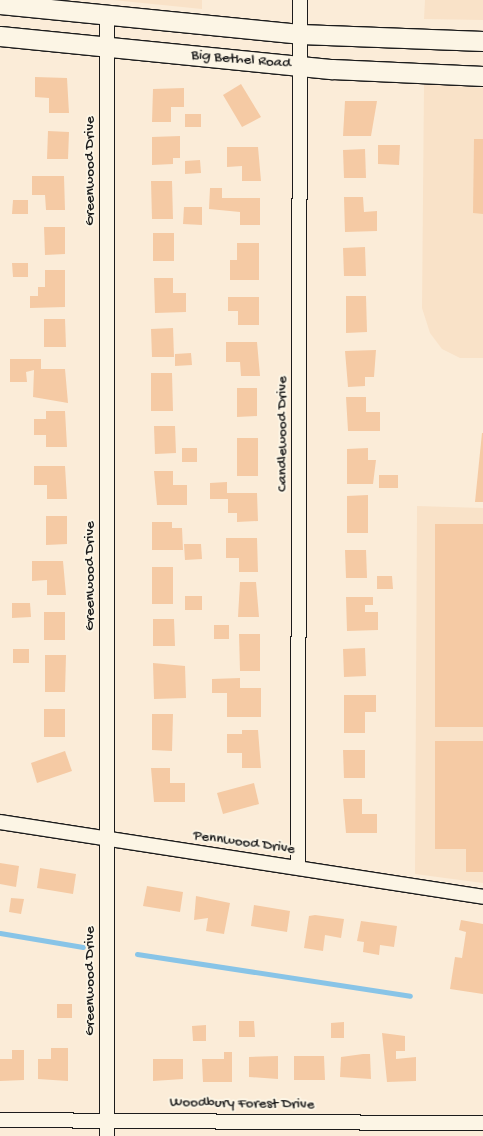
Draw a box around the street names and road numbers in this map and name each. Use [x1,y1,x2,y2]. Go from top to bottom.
street label: Big Bethel Road [190,47,292,73]
street label: Greenwood Drive [82,116,100,226]
street label: Candlewood Drive [274,376,292,492]
street label: Greenwood Drive [82,521,100,631]
street label: Pennwood Drive [192,827,296,859]
street label: Greenwood Drive [82,926,100,1036]
street label: Woodbury Forest Drive [169,1094,315,1114]

